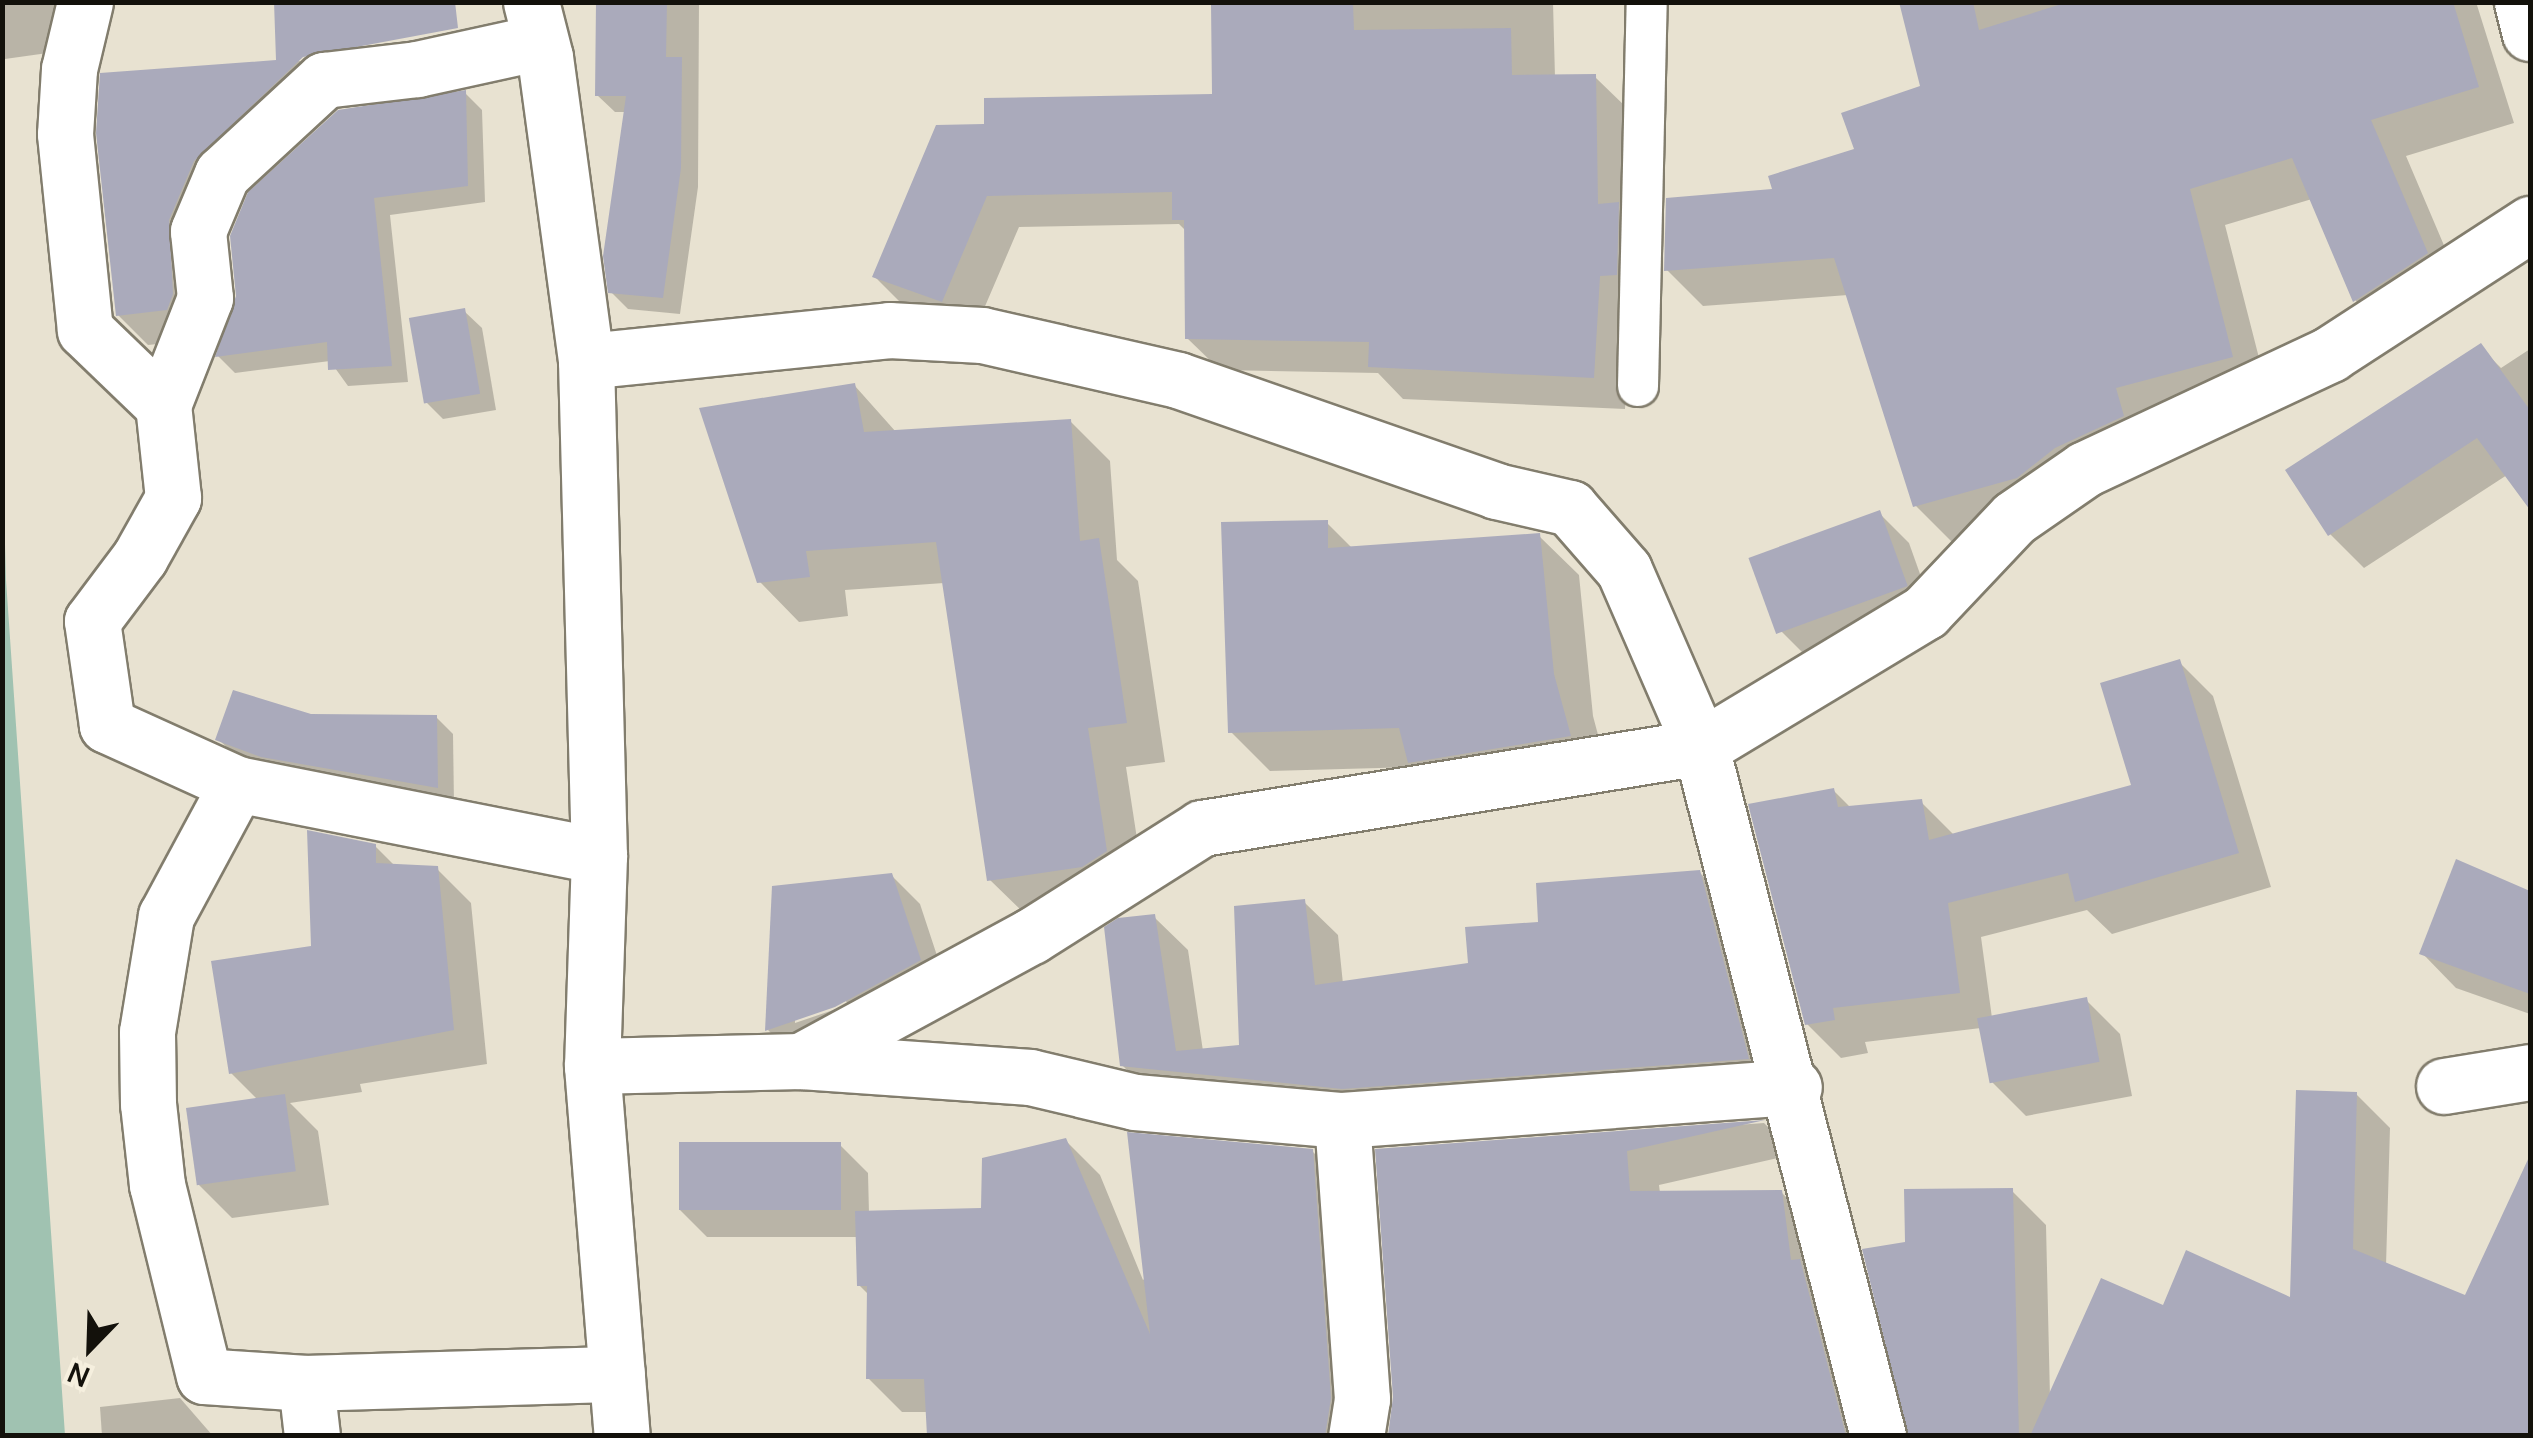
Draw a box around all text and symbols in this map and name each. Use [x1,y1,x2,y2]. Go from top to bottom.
north arrow [40,1298,140,1398]
text: N [62,1354,95,1397]

